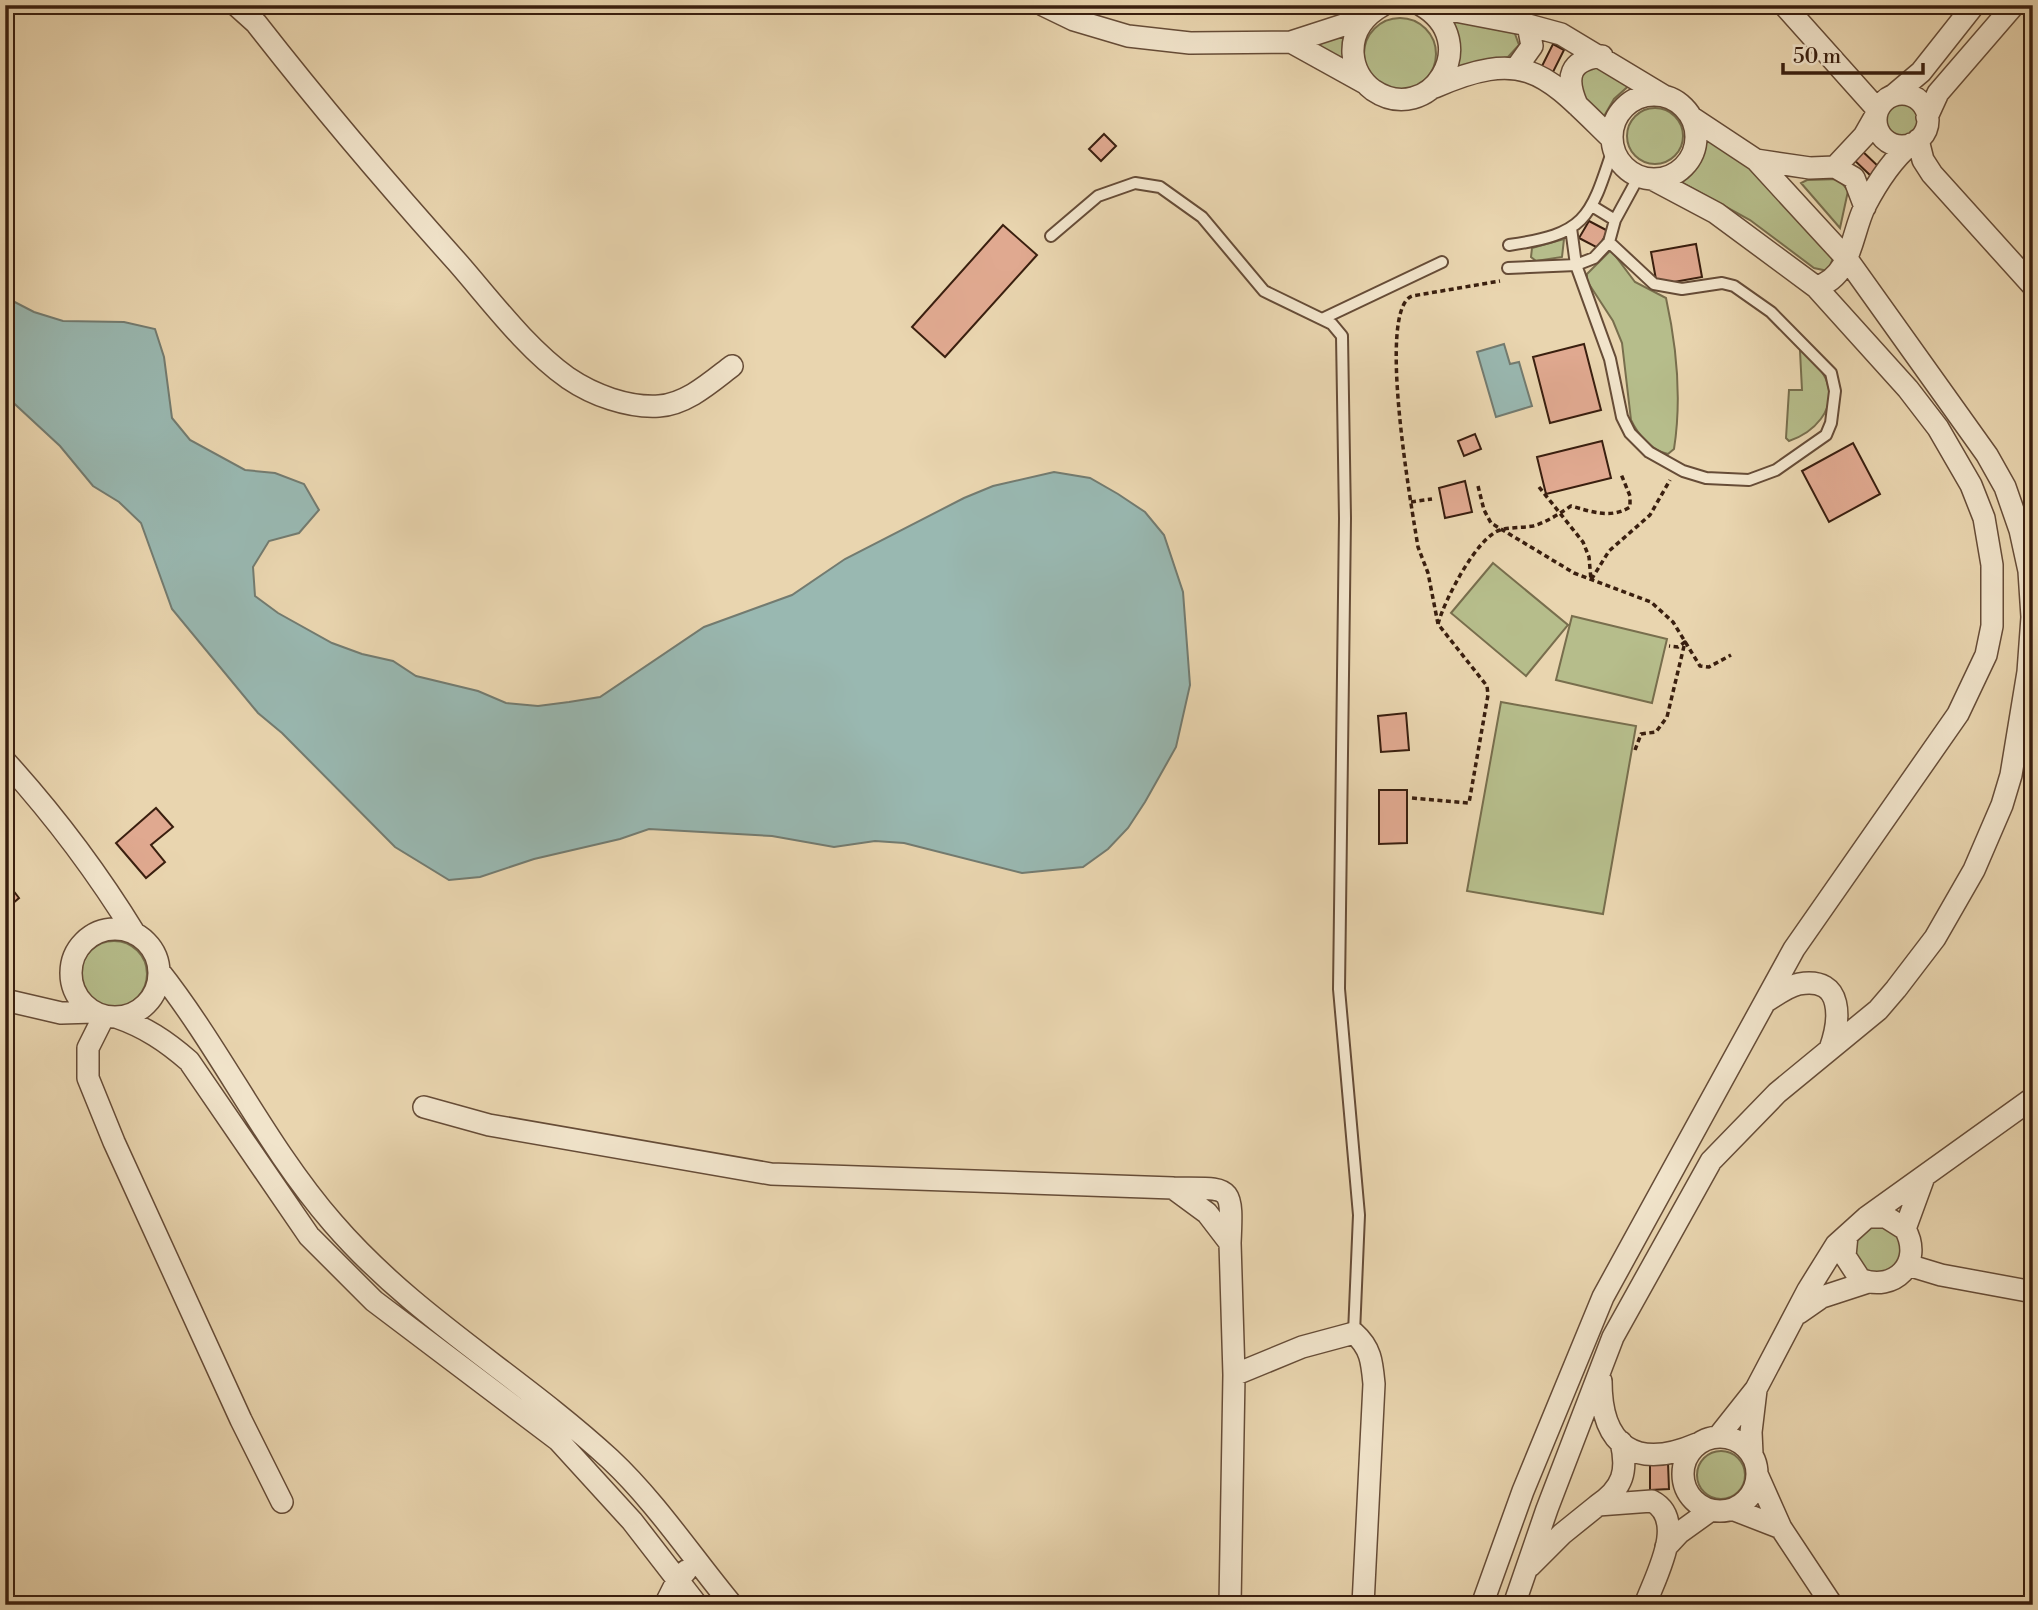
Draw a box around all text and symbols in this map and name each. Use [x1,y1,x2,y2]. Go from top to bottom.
scale bar [1783,32,1923,76]
text: 50 m [1793,44,1841,70]

